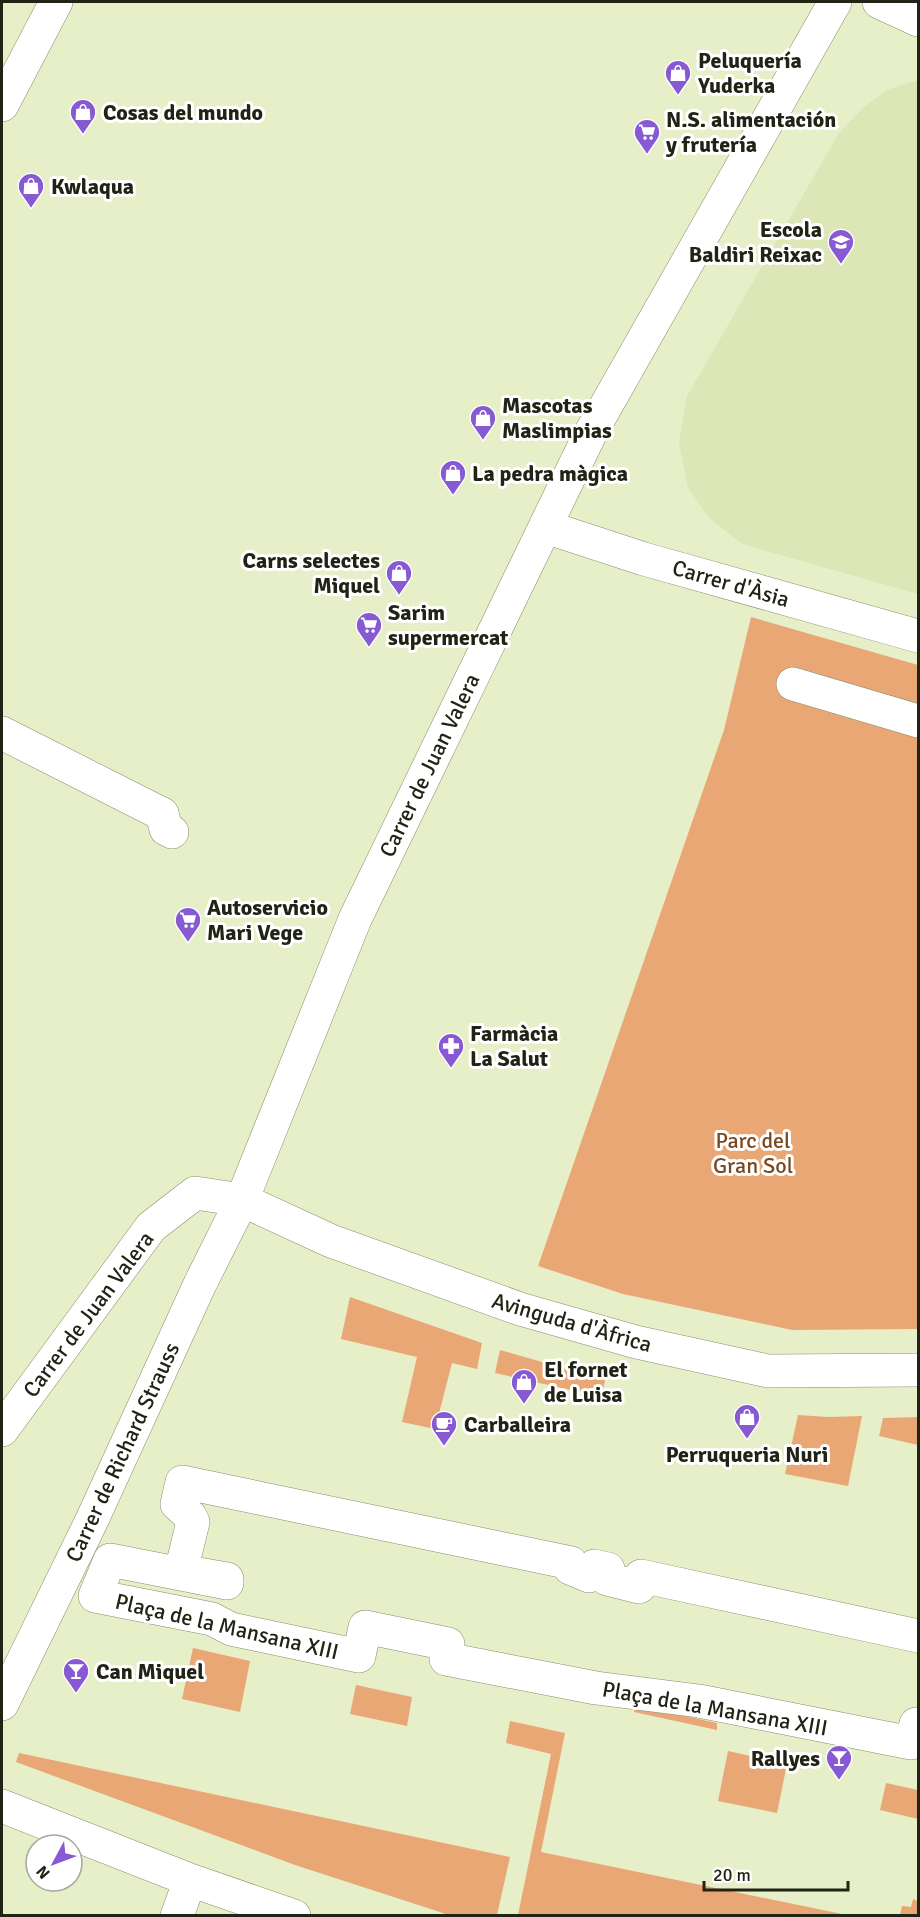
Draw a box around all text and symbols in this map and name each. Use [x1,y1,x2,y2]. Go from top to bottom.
place label: Peluquería Yuderka [697,47,802,99]
shop icon: Peluquería Yuderka [663,58,693,96]
shop icon: Cosas del mundo [68,97,98,135]
place label: Cosas del mundo [103,99,263,126]
place label: N.S. alimentación y frutería [665,106,836,158]
supermarket icon: N.S. alimentación y frutería [632,117,662,155]
shop icon: Kwlaqua [16,171,46,209]
place label: Kwlaqua [51,173,134,200]
place label: Escola Baldiri Reixac [689,216,822,268]
school or university icon: Escola Baldiri Reixac [826,227,856,265]
place label: Mascotas Maslimpias [502,392,612,444]
shop icon: Mascotas Maslimpias [468,403,498,441]
shop icon: La pedra màgica [438,458,468,496]
place label: La pedra màgica [472,460,628,487]
place label: Carns selectes Miquel [243,547,380,599]
street label: Carrer d'Àsia [669,554,792,613]
shop icon: Carns selectes Miquel [384,558,414,596]
place label: Sarim supermercat [388,599,508,651]
supermarket icon: Sarim supermercat [354,610,384,648]
street label: Carrer de Juan Valera [373,669,486,861]
place label: Autoservicio Mari Vege [207,894,328,946]
supermarket icon: Autoservicio Mari Vege [173,905,203,943]
place label: Farmàcia La Salut [470,1020,558,1072]
pharmacy icon: Farmàcia La Salut [436,1031,466,1069]
park label: Parc del Gran Sol [713,1127,793,1179]
street label: Carrer de Juan Valera [17,1226,160,1403]
street label: Avinguda d'Àfrica [489,1287,655,1358]
street label: Carrer de Richard Strauss [60,1338,185,1566]
place label: El fornet de Luisa [544,1356,628,1408]
shop icon: El fornet de Luisa [509,1367,539,1405]
shop icon: Perruqueria Nuri [732,1402,762,1440]
cafe icon: Carballeira [429,1409,459,1447]
place label: Carballeira [464,1411,571,1438]
place label: Perruqueria Nuri [666,1441,828,1468]
street label: Plaça de la Mansana XIII [113,1588,341,1665]
bar icon: Can Miquel [61,1656,91,1694]
place label: Can Miquel [96,1658,204,1685]
street label: Plaça de la Mansana XIII [600,1675,830,1742]
bar icon: Rallyes [824,1743,854,1781]
place label: Rallyes [751,1745,820,1772]
north arrow [24,1833,84,1893]
scale bar [704,1854,848,1892]
text: N [32,1861,55,1883]
text: 20 m [713,1864,751,1886]

